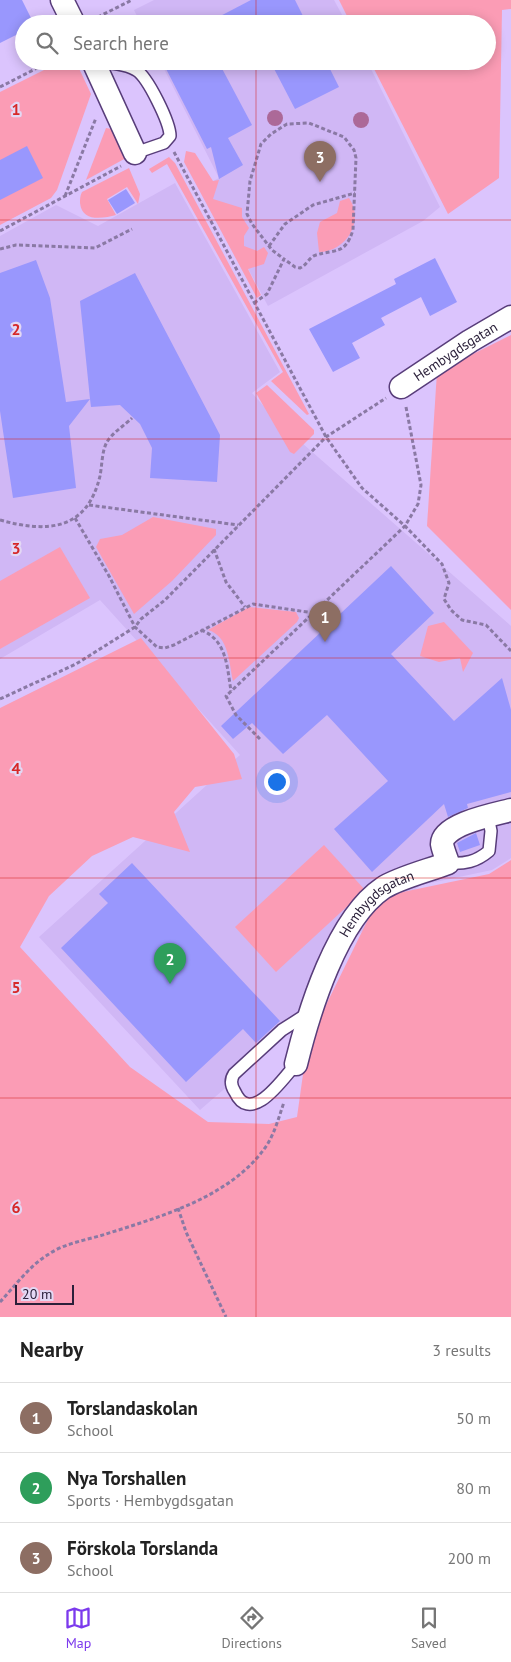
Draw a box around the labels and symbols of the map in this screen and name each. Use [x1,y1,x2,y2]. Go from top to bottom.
text: 1 [11,99,21,119]
pin: 3 [304,141,336,182]
street label: Hembygdsgatan [410,318,501,385]
text: 2 [11,319,21,339]
text: 3 [11,538,21,558]
pin: 1 [309,601,341,642]
text: 4 [11,758,21,778]
your location [264,769,290,795]
street label: Hembygdsgatan [335,866,416,940]
pin: 2 [154,943,186,984]
text: 5 [11,977,21,997]
text: 6 [11,1197,21,1217]
scale bar [15,1282,74,1305]

